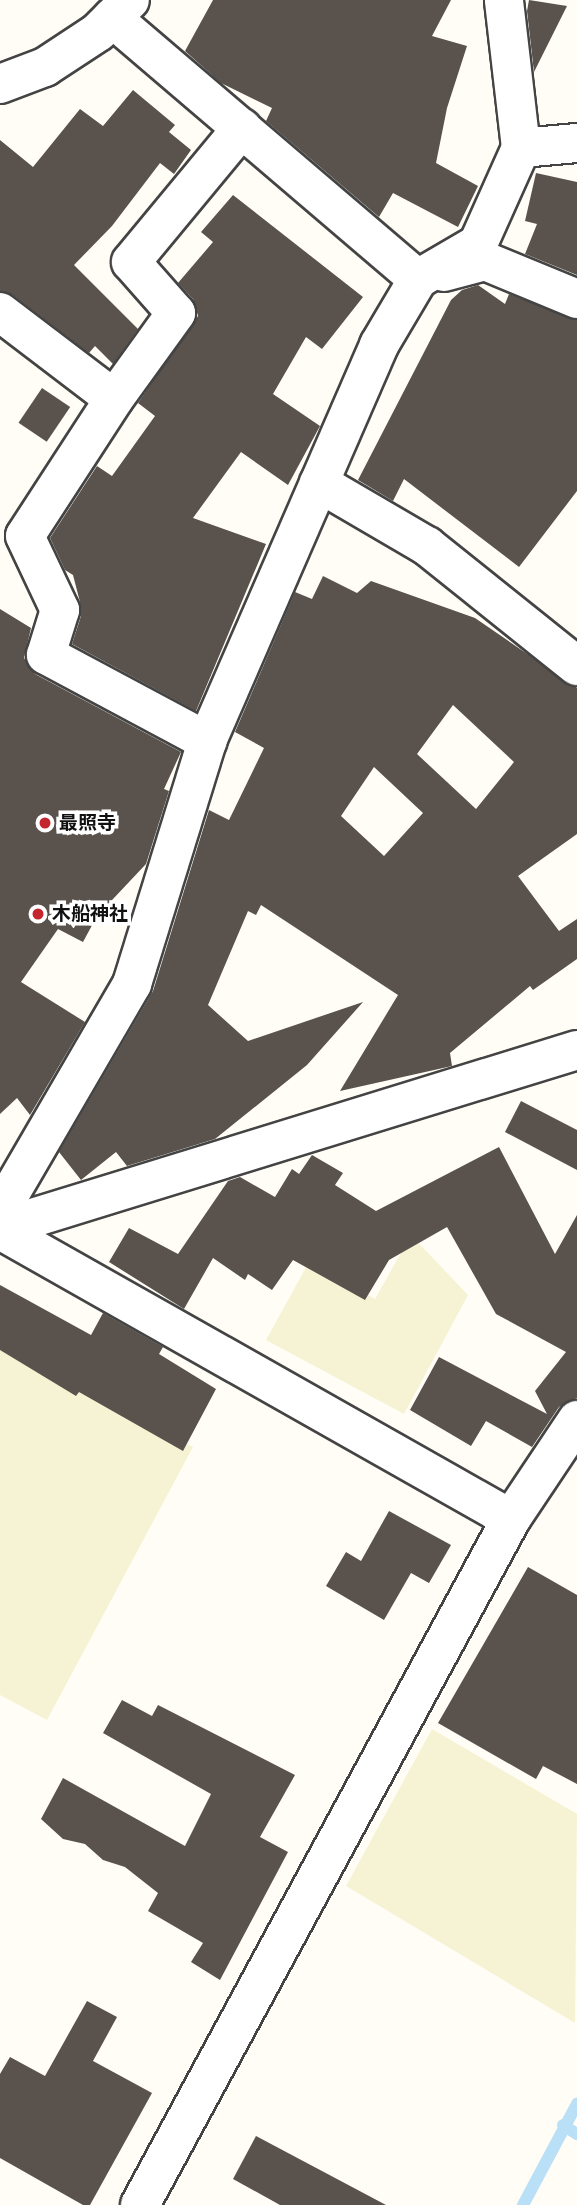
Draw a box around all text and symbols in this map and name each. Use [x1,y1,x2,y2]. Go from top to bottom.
place label: 最照寺 [59,812,116,834]
marker: 最照寺 [37,815,53,831]
place label: 木船神社 [52,903,128,925]
marker: 木船神社 [30,906,46,922]

